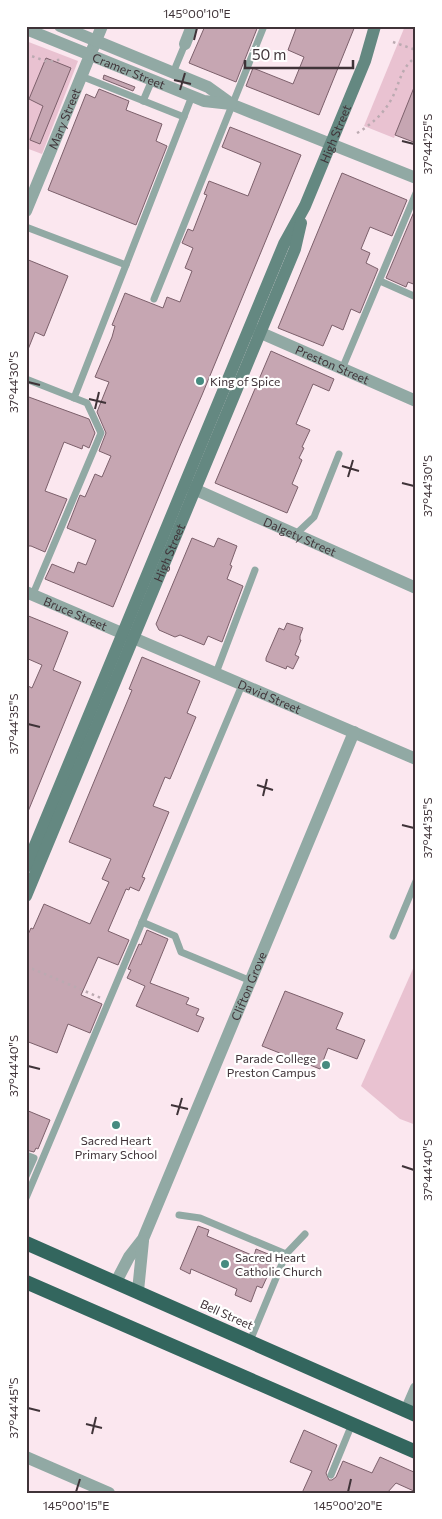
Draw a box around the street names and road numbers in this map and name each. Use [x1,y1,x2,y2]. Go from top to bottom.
street label: Cramer Street [91,50,167,92]
street label: Mary Street [45,86,83,151]
street label: High Street [317,102,353,165]
street label: Preston Street [294,342,372,387]
street label: Dalgety Street [262,514,339,559]
street label: High Street [150,521,187,584]
street label: Bruce Street [42,593,110,633]
street label: David Street [236,677,303,716]
street label: Clifton Grove [228,950,269,1022]
street label: Bell Street [198,1296,256,1332]

